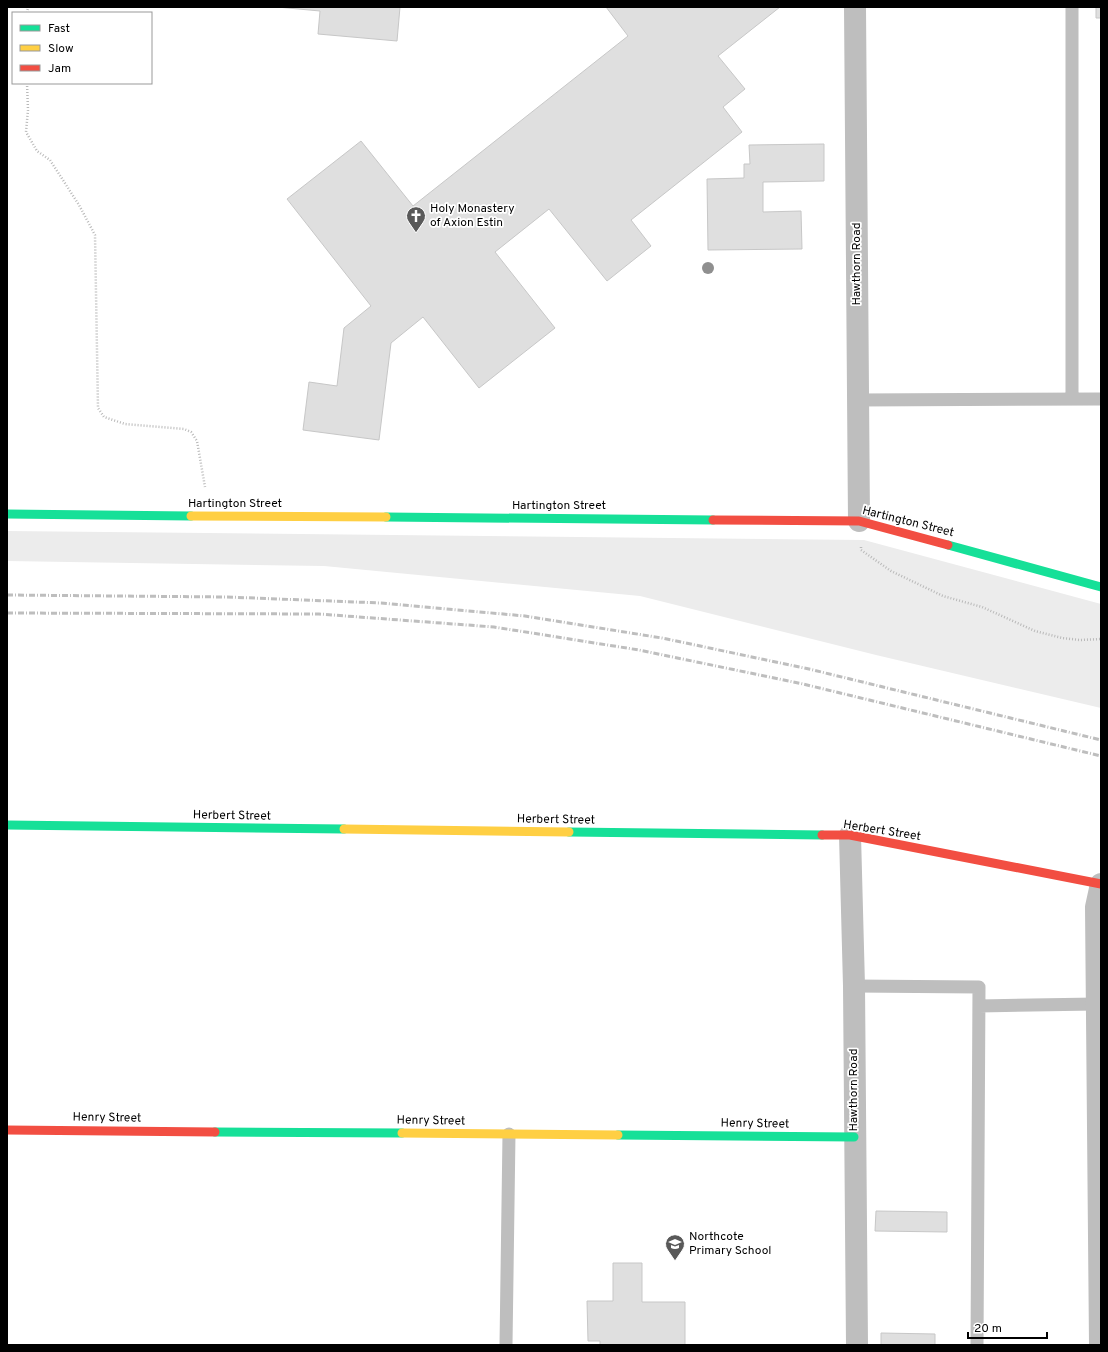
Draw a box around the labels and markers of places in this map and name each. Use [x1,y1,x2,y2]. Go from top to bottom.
place label: Holy Monastery of Axion Estin [430,201,515,231]
church icon: Holy Monastery of Axion Estin [405,205,427,233]
place label: Northcote Primary School [689,1229,772,1259]
school or university icon: Northcote Primary School [664,1233,686,1261]

